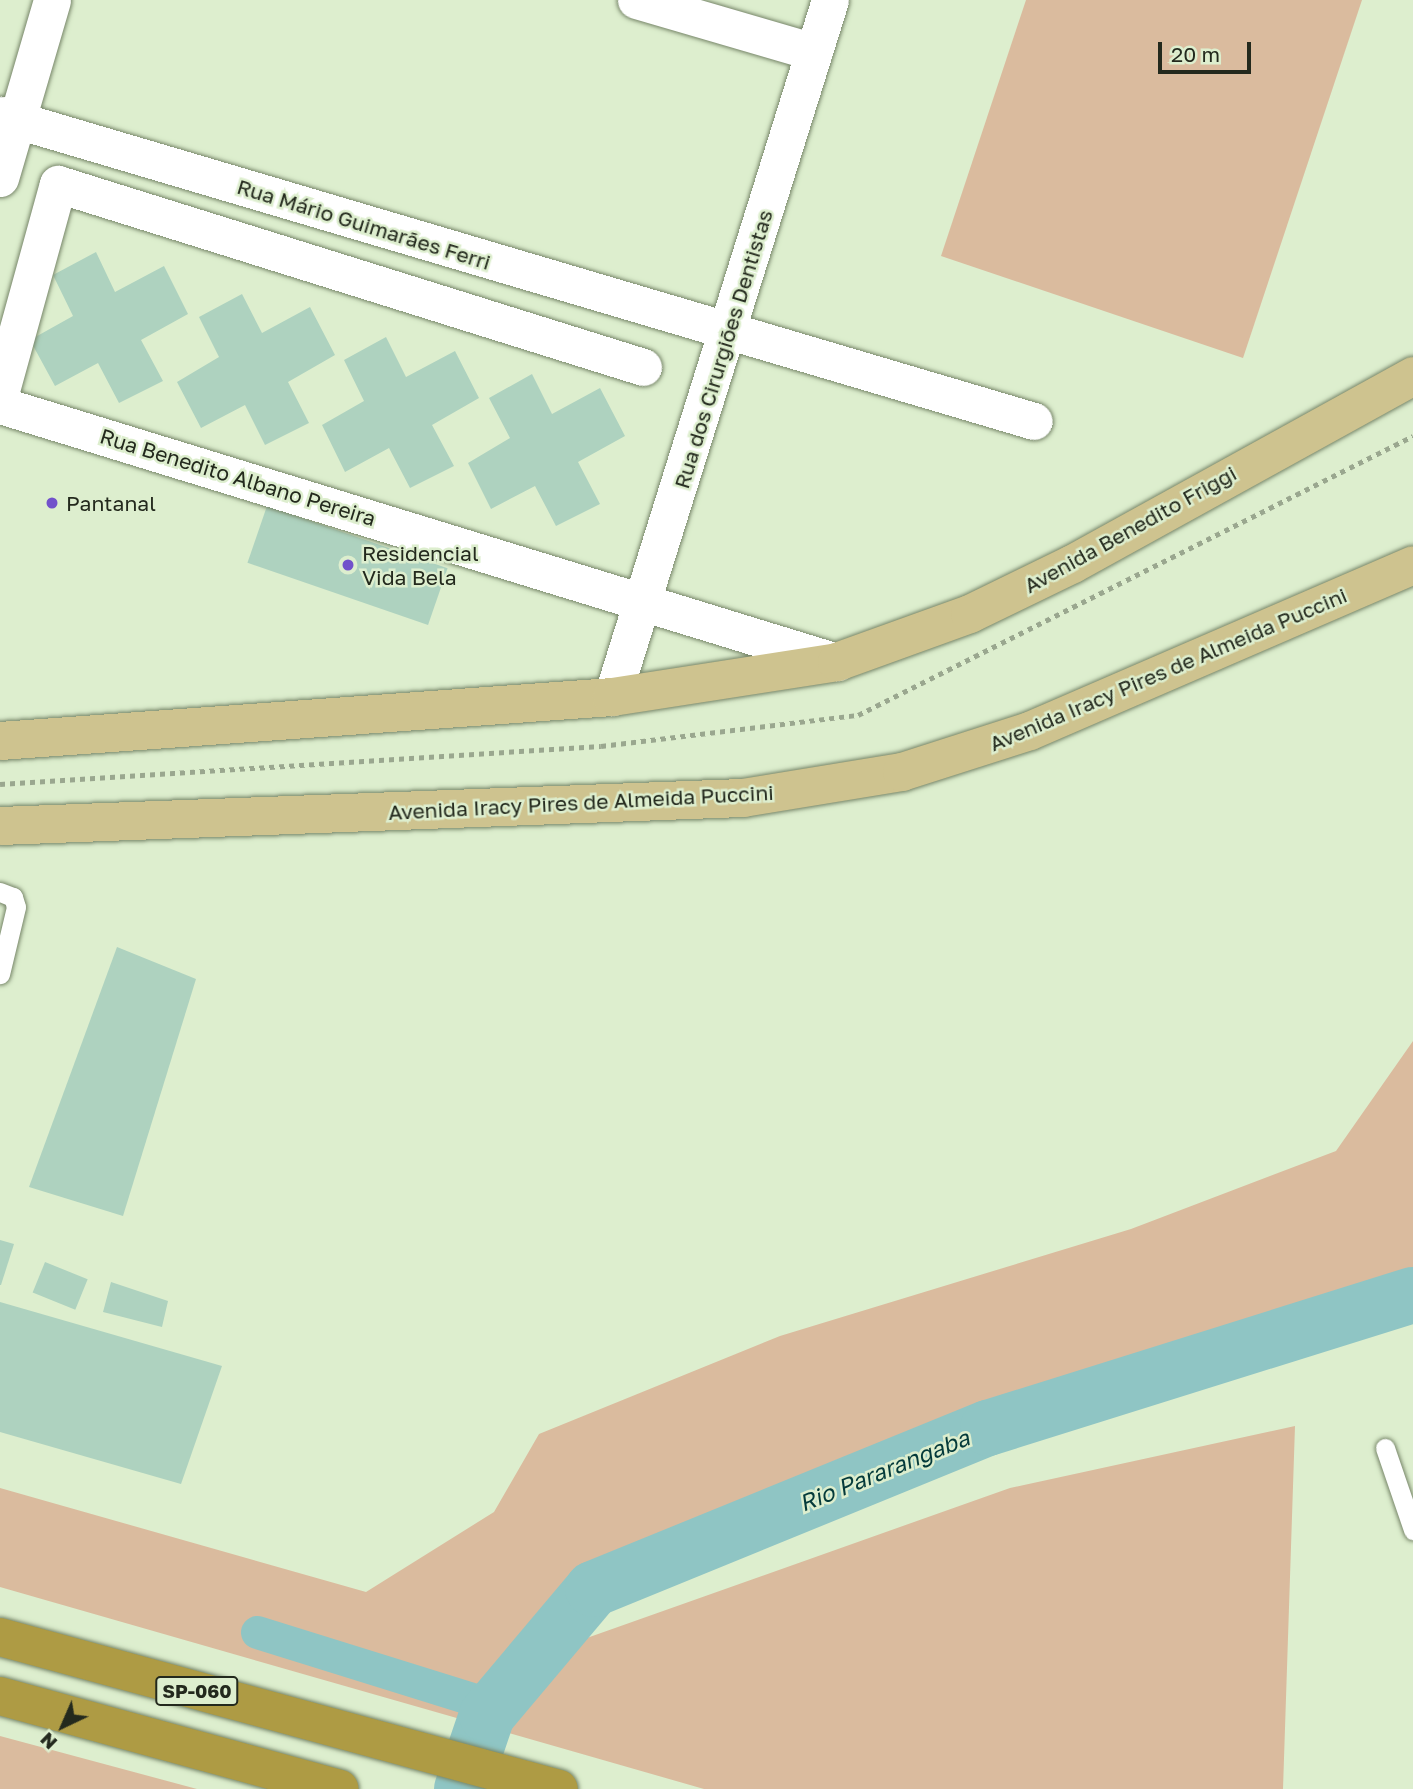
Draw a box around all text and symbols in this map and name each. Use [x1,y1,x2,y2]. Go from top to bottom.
scale bar [1161,28,1254,72]
text: 20 m [1171,41,1220,67]
street label: Rua Mário Guimarães Ferri [234,173,494,275]
street label: Rua dos Cirurgiões Dentistas [669,207,777,491]
street label: Rua Benedito Albano Pereira [97,423,379,531]
street label: Avenida Benedito Friggi [1019,460,1241,598]
place label: Pantanal [66,490,156,516]
marker: Pantanal [44,495,60,511]
place label: Residencial Vida Bela [362,540,479,590]
marker: Residencial Vida Bela [340,557,356,573]
street label: Avenida Iracy Pires de Almeida Puccini [985,582,1351,756]
street label: Avenida Iracy Pires de Almeida Puccini [388,779,774,825]
water label: Rio Pararangaba [795,1423,973,1517]
road number: SP-060 [155,1676,239,1707]
north arrow [28,1691,98,1761]
text: N [35,1728,61,1755]

